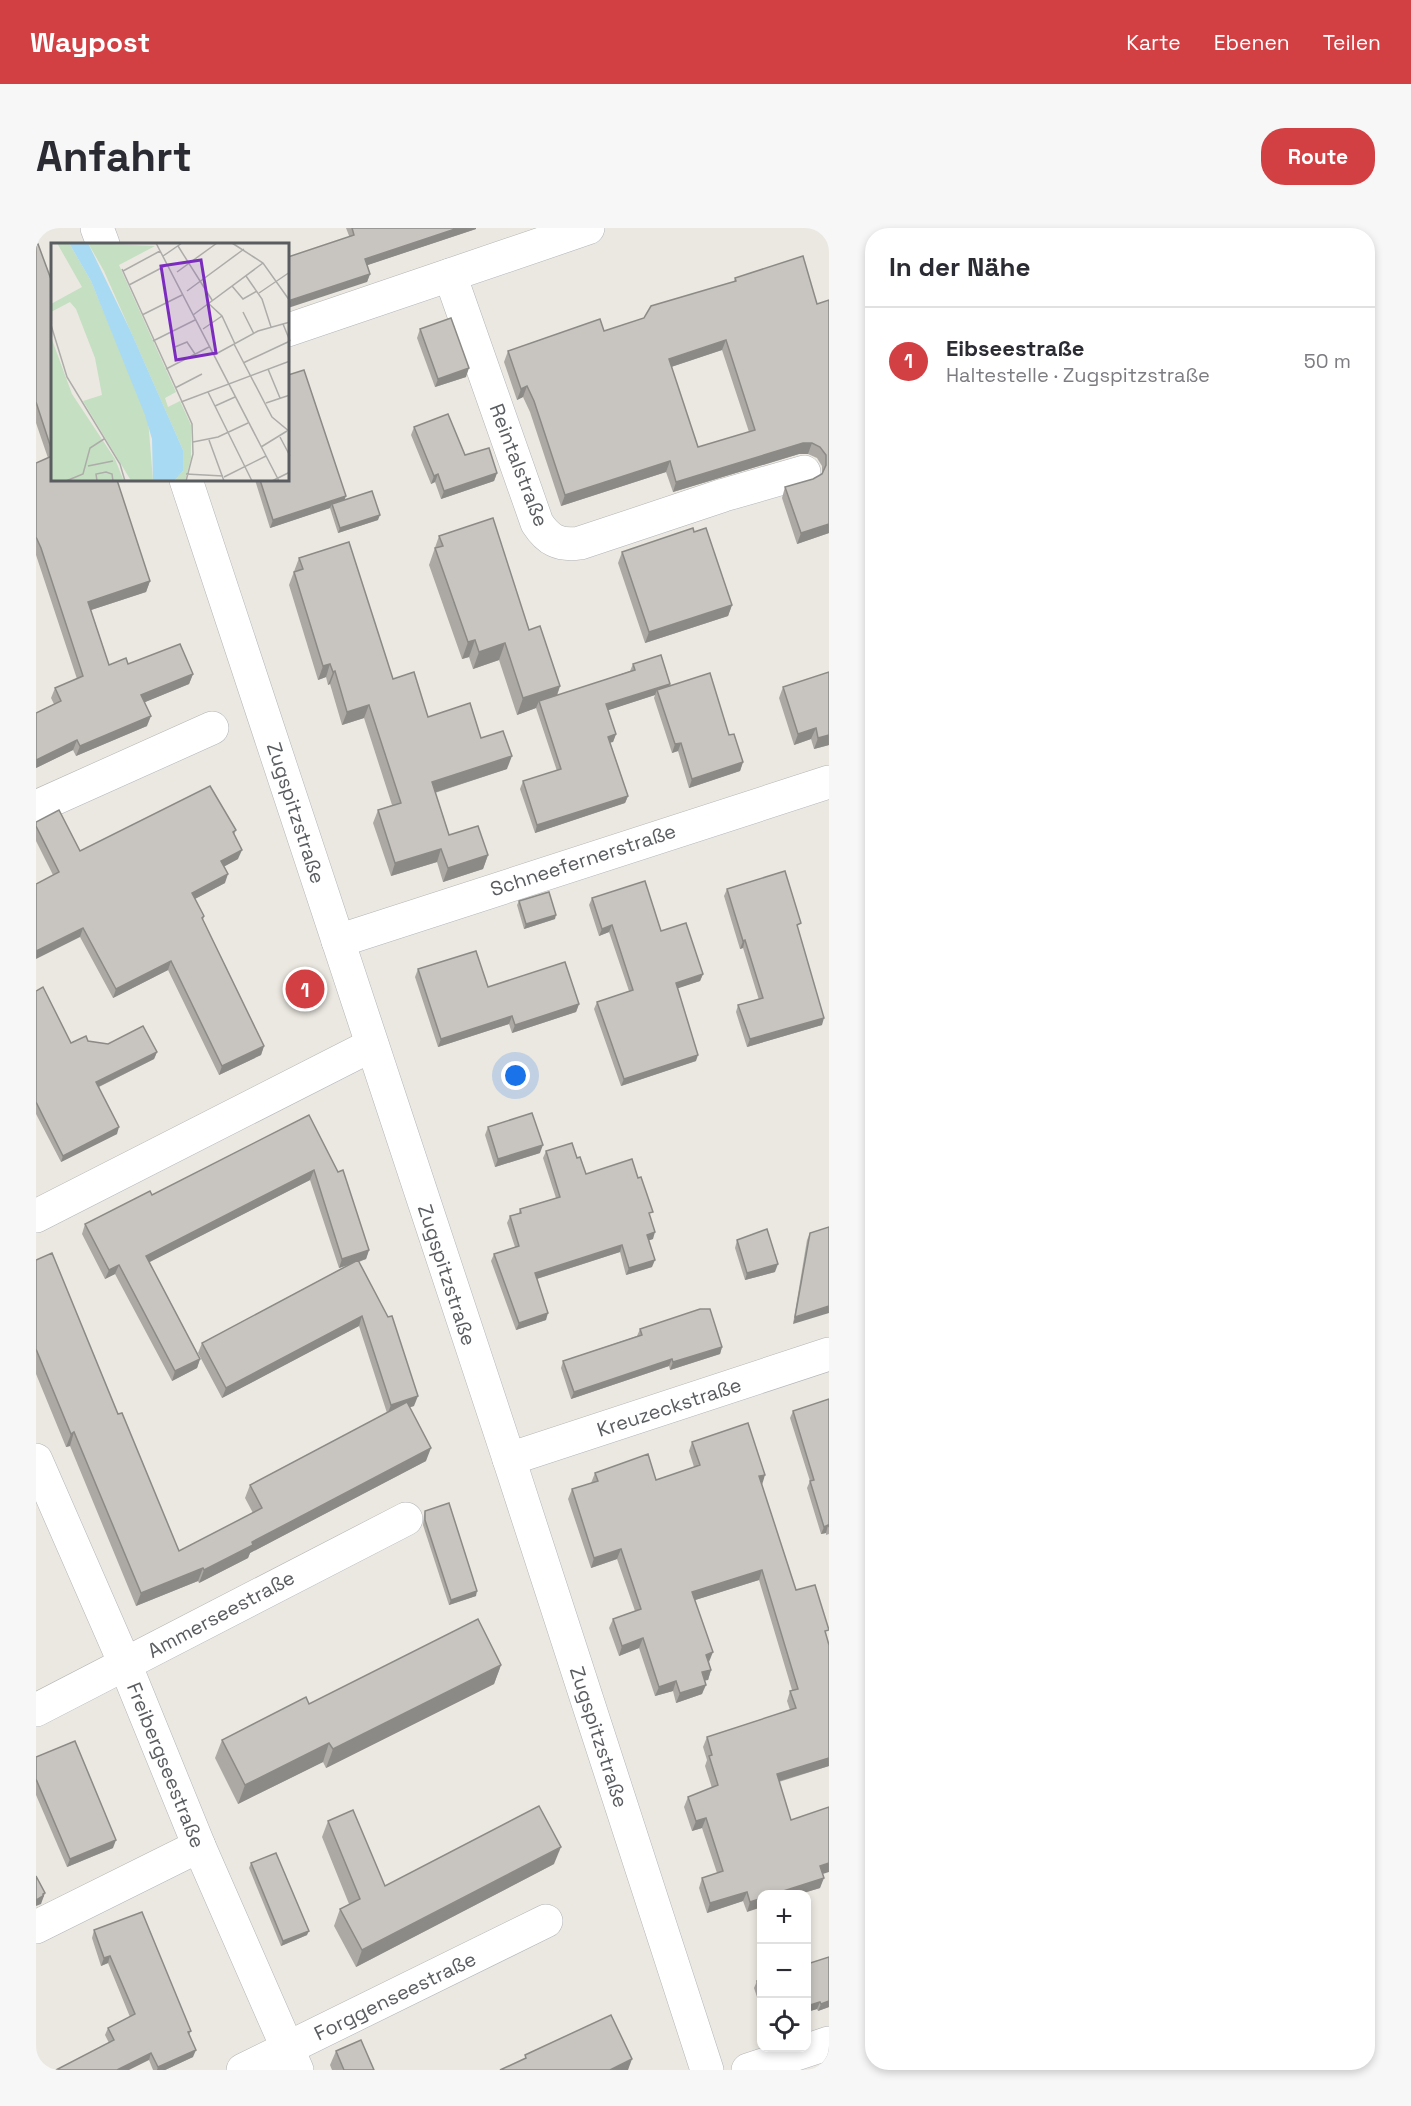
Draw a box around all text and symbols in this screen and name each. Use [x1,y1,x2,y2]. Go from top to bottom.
text: Waypost [30,24,150,60]
text: Karte [1126,29,1181,56]
text: Ebenen [1214,29,1290,56]
text: Teilen [1323,29,1381,56]
button: Route [1261,128,1375,185]
text: Anfahrt [36,130,192,183]
inset map [51,243,290,482]
text: In der Nähe [889,250,1030,284]
text: Eibseestraße [946,334,1085,362]
text: 1 [904,348,913,374]
text: 50 m [1304,348,1351,374]
text: Haltestelle · Zugspitzstraße [946,362,1210,388]
street label: Reintalstraße [484,400,554,530]
street label: Zugspitzstraße [261,739,331,887]
street label: Schneefernerstraße [487,818,679,902]
pin: 1 [286,966,324,1011]
your location [501,1061,530,1090]
street label: Zugspitzstraße [412,1201,482,1349]
street label: Kreuzeckstraße [593,1371,745,1443]
street label: Ammerseestraße [143,1564,299,1664]
street label: Zugspitzstraße [564,1663,634,1811]
street label: Freibergseestraße [121,1678,211,1852]
map controls [757,1890,811,2052]
button: + [757,1890,811,1944]
button: − [757,1944,811,1998]
street label: Forggenseestraße [310,1946,480,2046]
button: locate [757,1998,811,2052]

